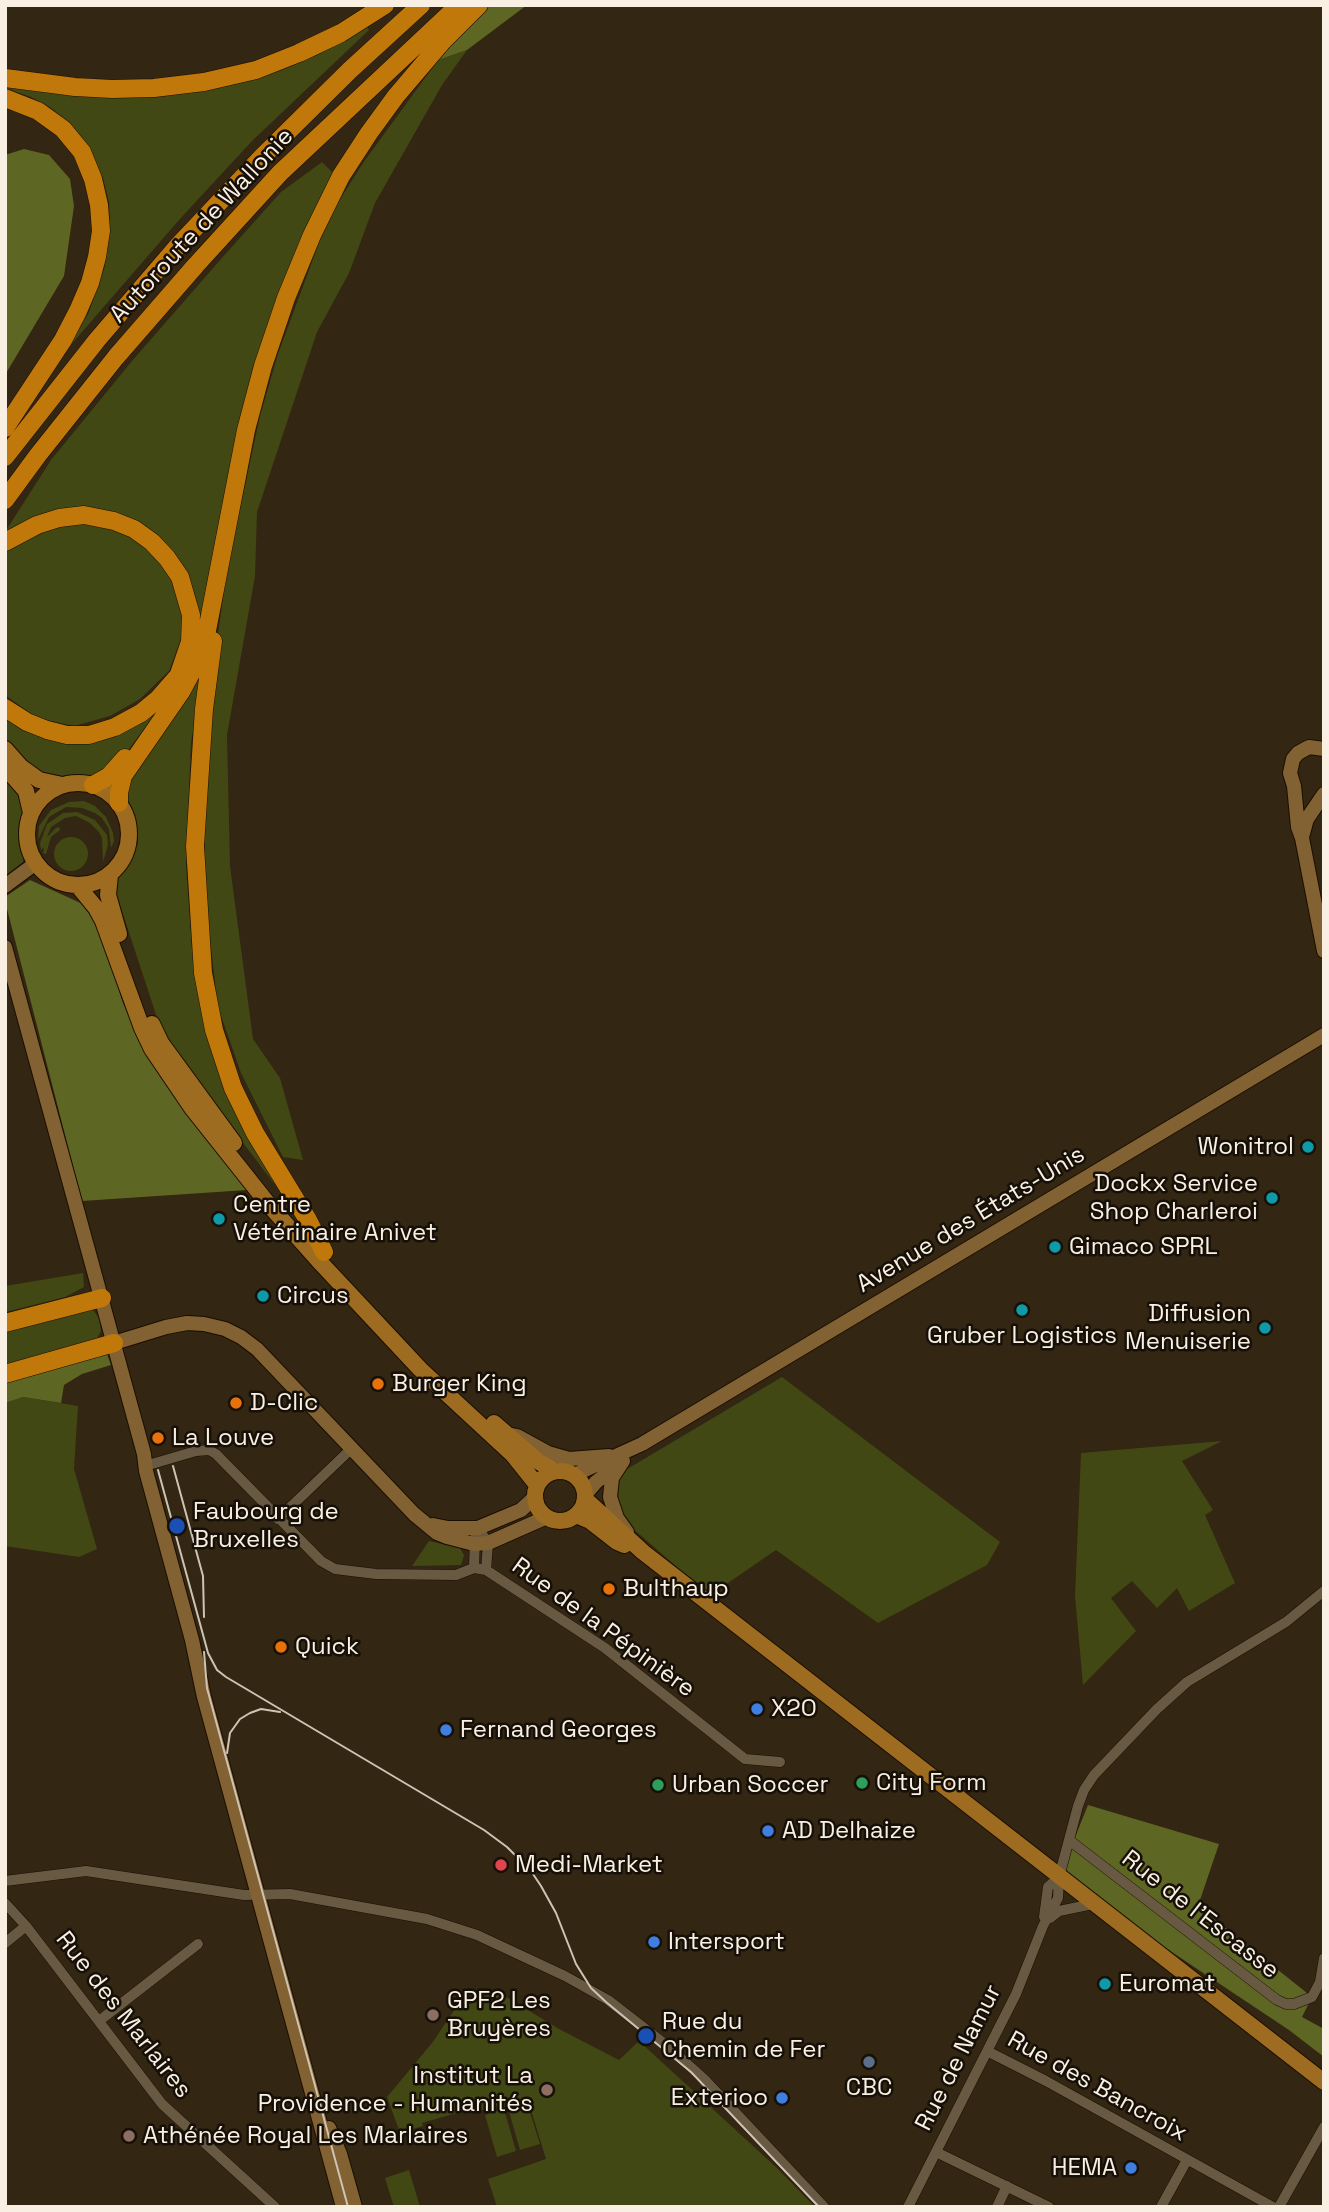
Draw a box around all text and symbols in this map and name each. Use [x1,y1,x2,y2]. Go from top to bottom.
street label: Autoroute de Wallonie [104,123,300,329]
place label: Wonitrol [1198,1133,1294,1161]
marker: Wonitrol [1300,1139,1316,1155]
street label: Avenue des États-Unis [852,1141,1090,1299]
place label: Dockx Service Shop Charleroi [1090,1170,1258,1226]
marker: Dockx Service Shop Charleroi [1264,1190,1280,1206]
place label: Centre Vétérinaire Anivet [233,1191,437,1247]
marker: Centre Vétérinaire Anivet [211,1211,227,1227]
place label: Gimaco SPRL [1069,1233,1218,1261]
marker: Gimaco SPRL [1047,1239,1063,1255]
place label: Circus [277,1282,349,1310]
marker: Circus [255,1288,271,1304]
place label: Diffusion Menuiserie [1125,1300,1251,1356]
marker: Gruber Logistics [1014,1302,1030,1318]
marker: Diffusion Menuiserie [1257,1320,1273,1336]
place label: Gruber Logistics [927,1322,1117,1350]
place label: Burger King [392,1370,527,1398]
marker: Burger King [370,1376,386,1392]
place label: D-Clic [250,1389,318,1417]
marker: D-Clic [228,1395,244,1411]
place label: La Louve [172,1424,274,1452]
marker: La Louve [150,1430,166,1446]
place label: Faubourg de Bruxelles [193,1498,339,1554]
marker: Faubourg de Bruxelles [167,1516,187,1536]
street label: Rue de la Pépinière [506,1552,700,1704]
place label: Bulthaup [623,1575,729,1603]
marker: Bulthaup [601,1581,617,1597]
place label: Quick [295,1633,359,1661]
marker: Quick [273,1639,289,1655]
place label: X2O [771,1695,817,1723]
marker: X2O [749,1701,765,1717]
place label: Fernand Georges [460,1716,657,1744]
marker: Fernand Georges [438,1722,454,1738]
place label: City Form [876,1769,987,1797]
place label: Urban Soccer [672,1771,829,1799]
marker: City Form [854,1775,870,1791]
marker: Urban Soccer [650,1777,666,1793]
place label: AD Delhaize [782,1817,916,1845]
marker: AD Delhaize [760,1823,776,1839]
street label: Rue de l'Escasse [1116,1845,1284,1985]
place label: Medi-Market [515,1851,663,1879]
marker: Medi-Market [493,1857,509,1873]
street label: Rue des Marlaires [49,1926,197,2104]
place label: Intersport [668,1928,785,1956]
marker: Intersport [646,1934,662,1950]
place label: Euromat [1119,1970,1215,1998]
marker: Euromat [1097,1976,1113,1992]
street label: Rue de Namur [910,1980,1008,2136]
place label: GPF2 Les Bruyères [447,1987,551,2043]
marker: GPF2 Les Bruyères [425,2007,441,2023]
place label: Rue du Chemin de Fer [662,2008,826,2064]
marker: Rue du Chemin de Fer [636,2026,656,2046]
street label: Rue des Bancroix [1002,2026,1192,2148]
marker: CBC [861,2054,877,2070]
place label: Institut La Providence - Humanités [258,2062,533,2118]
place label: CBC [846,2074,892,2102]
marker: Institut La Providence - Humanités [539,2082,555,2098]
place label: Exterioo [671,2084,768,2112]
marker: Exterioo [774,2090,790,2106]
place label: Athénée Royal Les Marlaires [143,2122,468,2150]
marker: Athénée Royal Les Marlaires [121,2128,137,2144]
place label: HEMA [1052,2154,1117,2182]
marker: HEMA [1123,2160,1139,2176]

